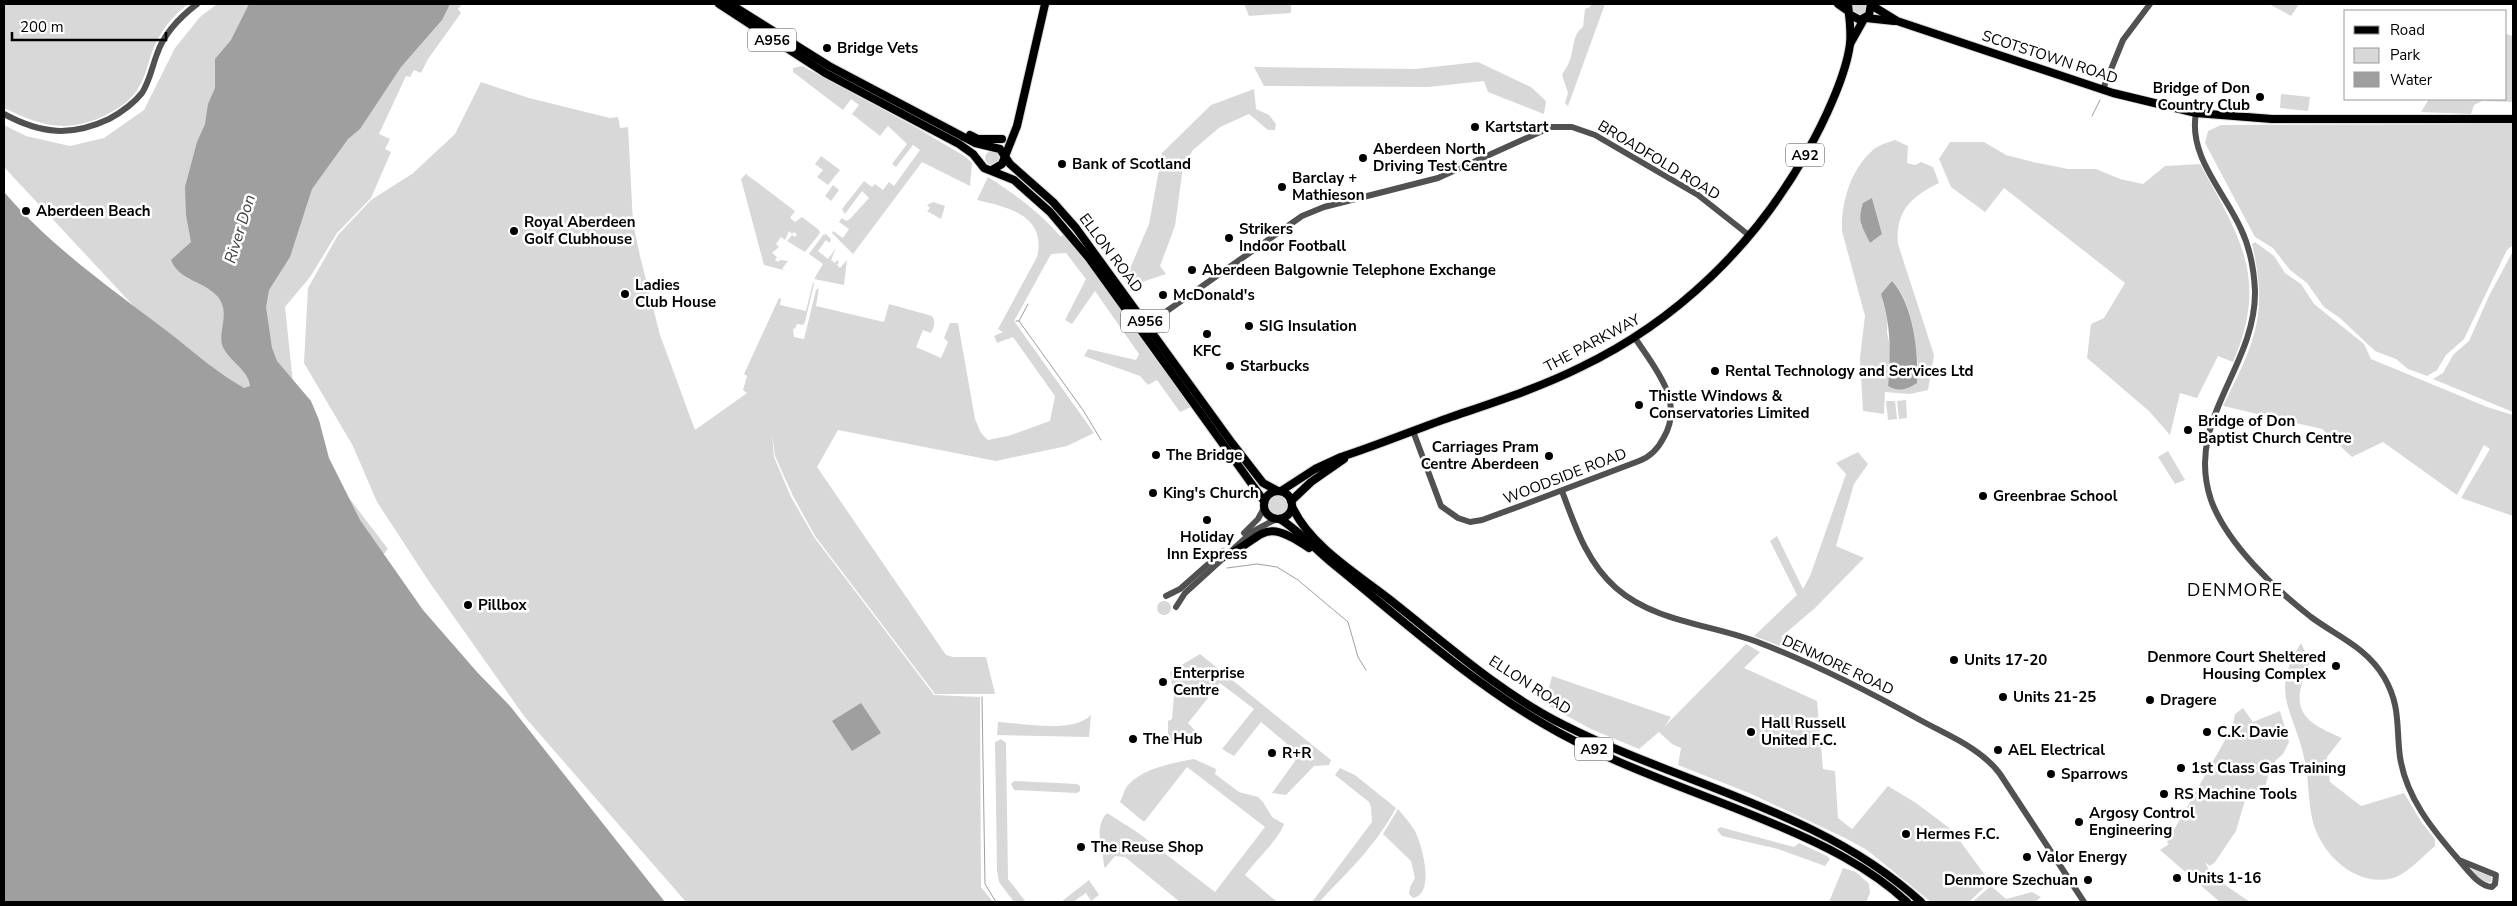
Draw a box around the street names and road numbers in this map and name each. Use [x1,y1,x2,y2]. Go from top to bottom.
street label: SCOTSTOWN ROAD [1979,26,2121,88]
road number: A956 [748,28,796,52]
street label: BROADFOLD ROAD [1594,116,1724,204]
road number: A92 [1786,144,1824,166]
street label: ELLON ROAD [1075,209,1147,297]
street label: THE PARKWAY [1540,309,1645,377]
road number: A956 [1121,310,1169,332]
street label: WOODSIDE ROAD [1500,443,1630,509]
street label: DENMORE ROAD [1779,630,1897,700]
street label: ELLON ROAD [1485,651,1575,719]
road number: A92 [1575,738,1613,761]

